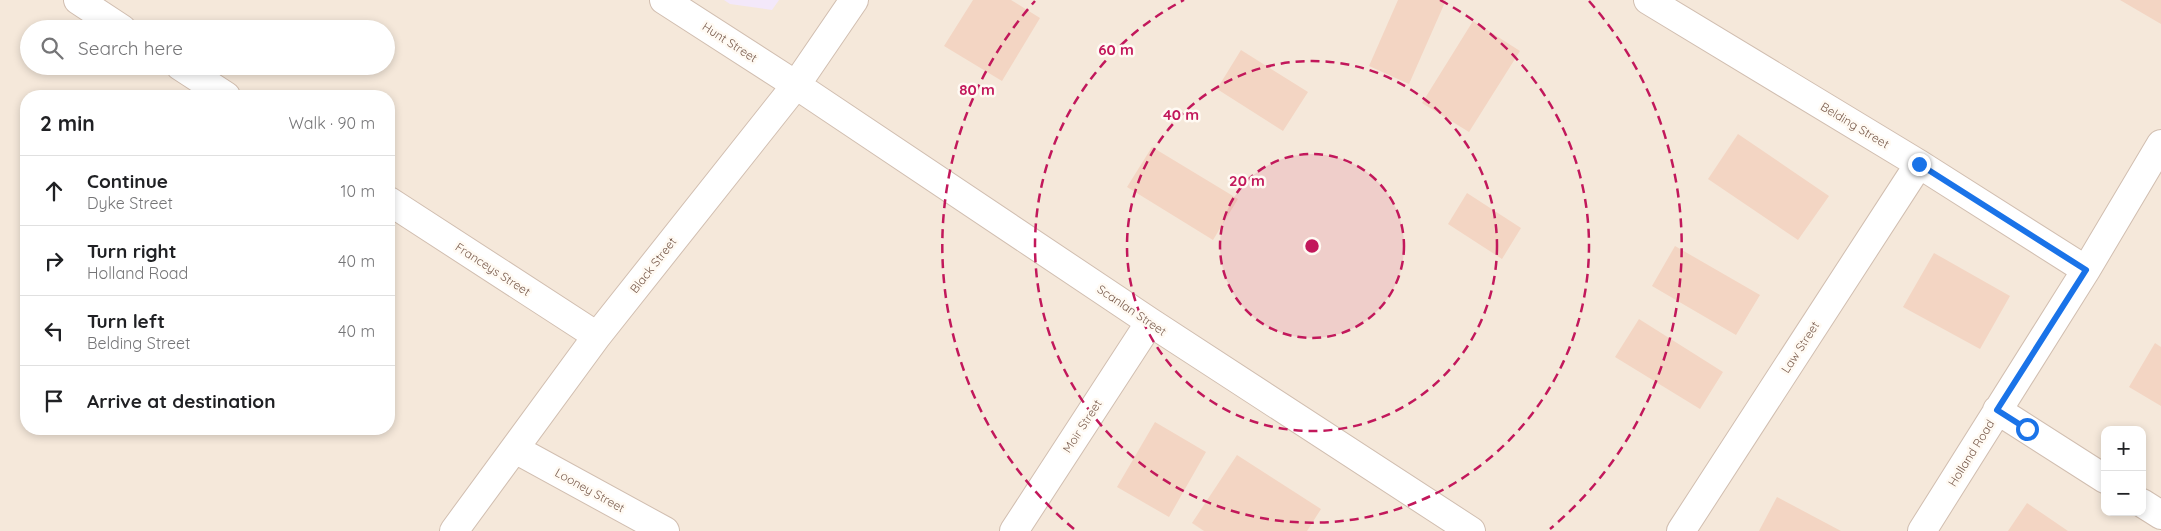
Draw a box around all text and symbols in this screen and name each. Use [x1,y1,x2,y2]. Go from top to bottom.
street label: Hunt Street [700,19,760,65]
search box [20,20,395,75]
icon: search [38,34,66,62]
text: Search here [78,36,183,60]
text: 60 m [1098,40,1134,59]
text: 80 m [959,80,995,99]
street label: Belding Street [1818,99,1892,151]
text: 40 m [1163,105,1199,124]
text: 2 min [40,110,95,136]
text: Walk · 90 m [288,113,375,133]
route end [1908,153,1931,176]
text: Continue [87,169,168,193]
text: 20 m [1229,171,1265,190]
icon: ahead [40,177,68,205]
text: 10 m [341,181,375,201]
text: Dyke Street [87,193,173,213]
street label: Black Street [627,234,679,296]
centre of rings [1303,237,1321,255]
text: Turn right [87,239,176,263]
street label: Franceys Street [453,239,533,299]
icon: right [40,247,68,275]
text: 40 m [338,251,375,271]
text: Holland Road [87,263,188,283]
street label: Scanlan Street [1095,281,1169,339]
text: Turn left [87,309,165,333]
icon: left [40,317,68,345]
street label: Law Street [1778,318,1822,376]
text: 40 m [338,321,375,341]
text: Belding Street [87,333,190,353]
icon: arrive [40,387,68,415]
text: Arrive at destination [87,389,276,413]
street label: Moir Street [1059,397,1105,455]
street label: Holland Road [1945,417,1997,489]
route start [2016,418,2039,441]
map controls [2101,426,2146,516]
button: + [2101,426,2146,471]
street label: Looney Street [552,465,628,515]
button: − [2101,471,2146,516]

